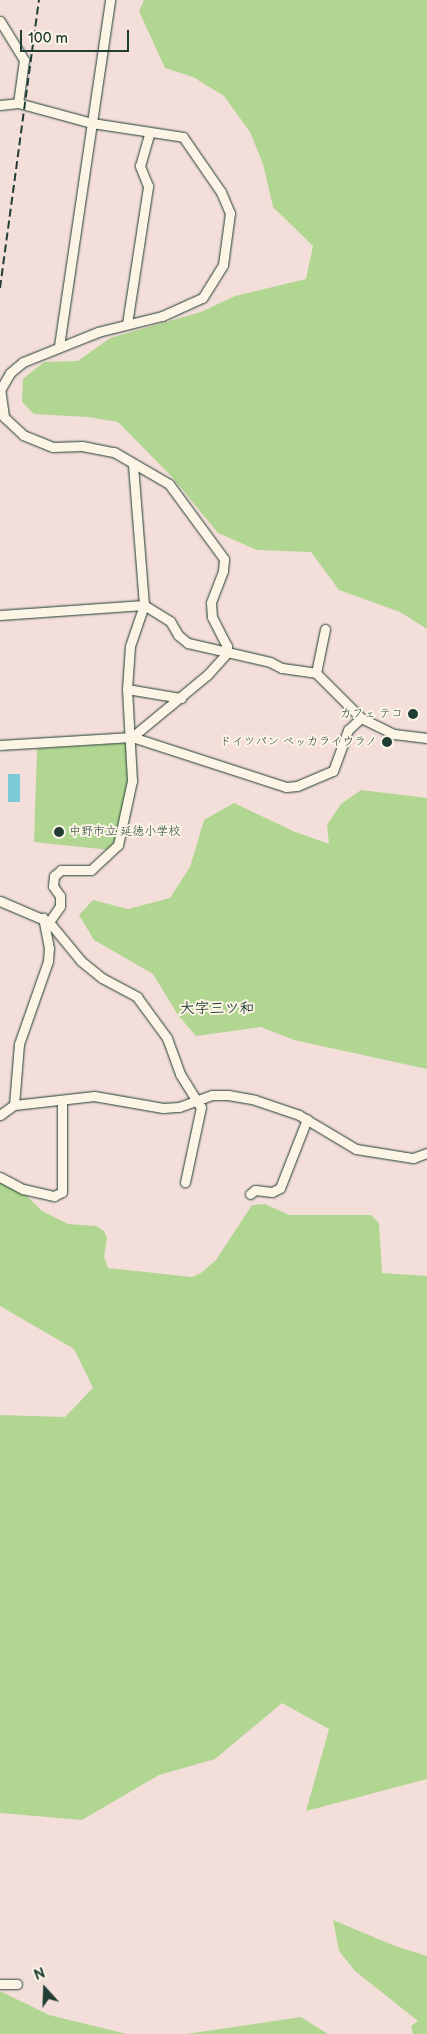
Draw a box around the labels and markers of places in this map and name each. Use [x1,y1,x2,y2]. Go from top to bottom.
place label: カフェ テコ [340,707,403,721]
marker: カフェ テコ [407,708,419,720]
place label: ドイツパン ベッカライウラノ [218,735,377,749]
marker: ドイツパン ベッカライウラノ [381,736,393,748]
place label: 中野市立 延徳小学校 [69,825,180,839]
marker: 中野市立 延徳小学校 [53,826,65,838]

